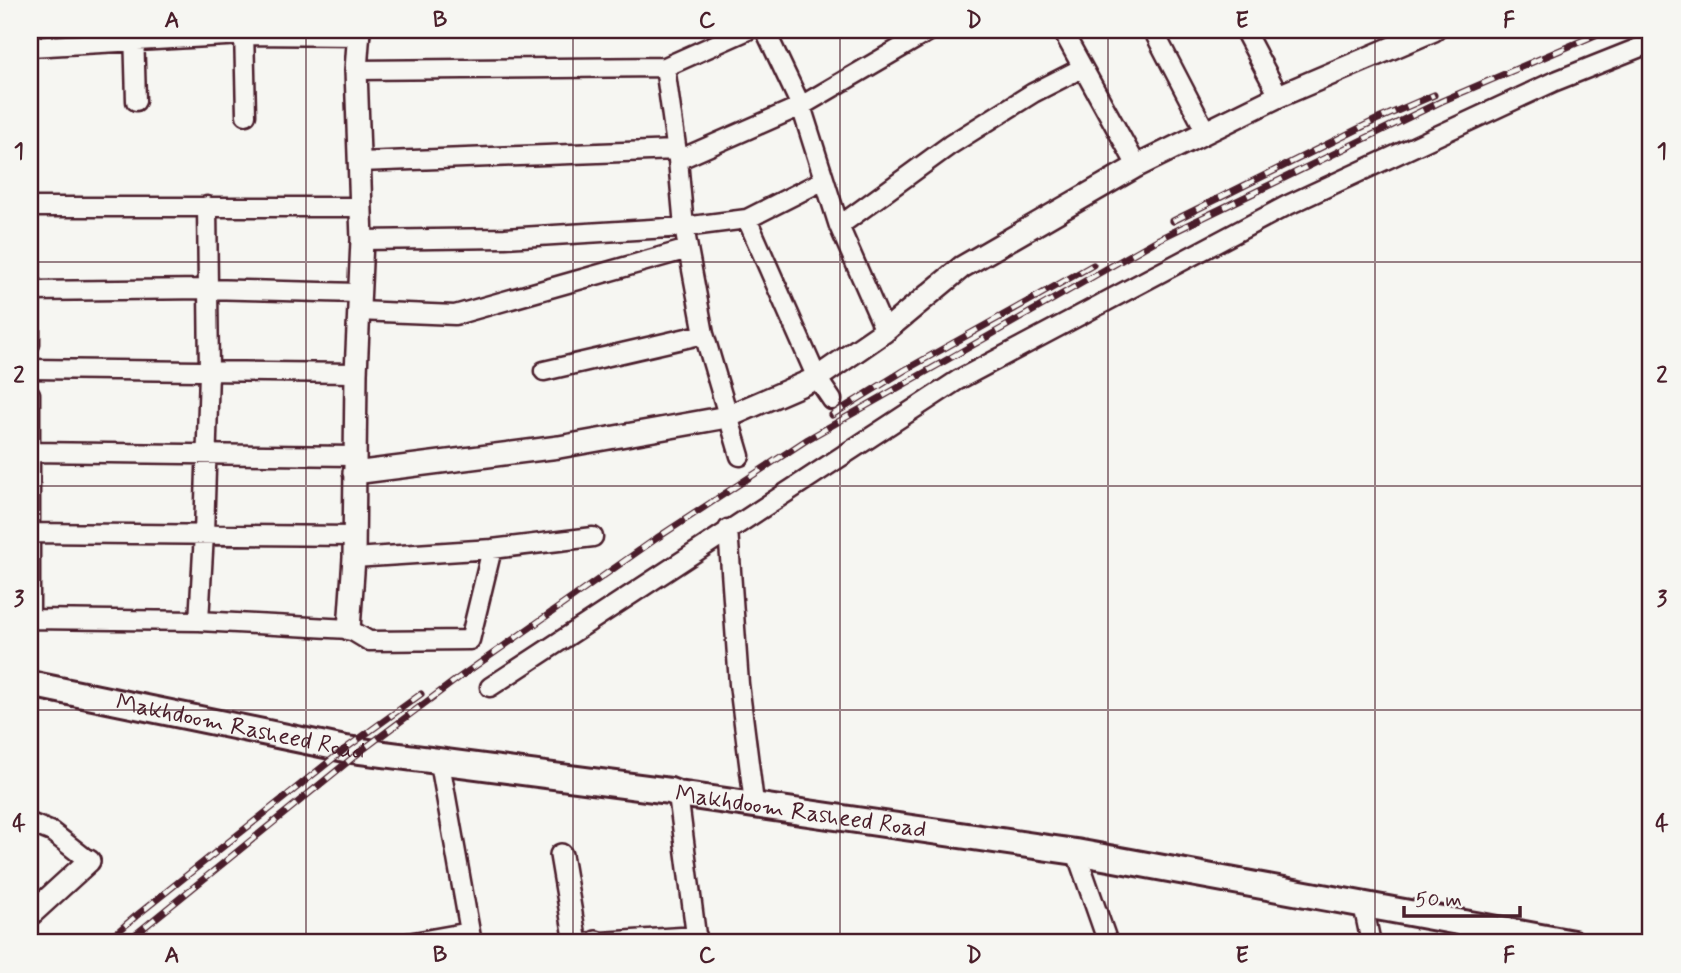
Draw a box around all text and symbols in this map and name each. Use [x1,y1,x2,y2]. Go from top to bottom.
text: A [164,6,180,36]
text: B [433,6,448,36]
text: C [699,6,716,36]
text: D [966,6,982,36]
text: E [1235,6,1249,36]
text: F [1503,6,1515,36]
text: 1 [14,137,24,167]
text: 1 [1657,137,1667,167]
text: 2 [13,361,25,391]
text: 2 [1656,361,1668,391]
text: 3 [14,585,25,615]
text: 3 [1657,585,1668,615]
street label: Makhdoom Rasheed Road [113,687,367,767]
street label: Makhdoom Rasheed Road [673,778,928,846]
text: 4 [12,809,26,839]
text: 4 [1655,809,1669,839]
scale bar [1404,875,1520,919]
text: 50 m [1415,886,1462,914]
text: A [164,941,180,971]
text: B [433,941,448,971]
text: C [699,941,716,971]
text: D [966,941,982,971]
text: E [1235,941,1249,971]
text: F [1503,941,1515,971]

